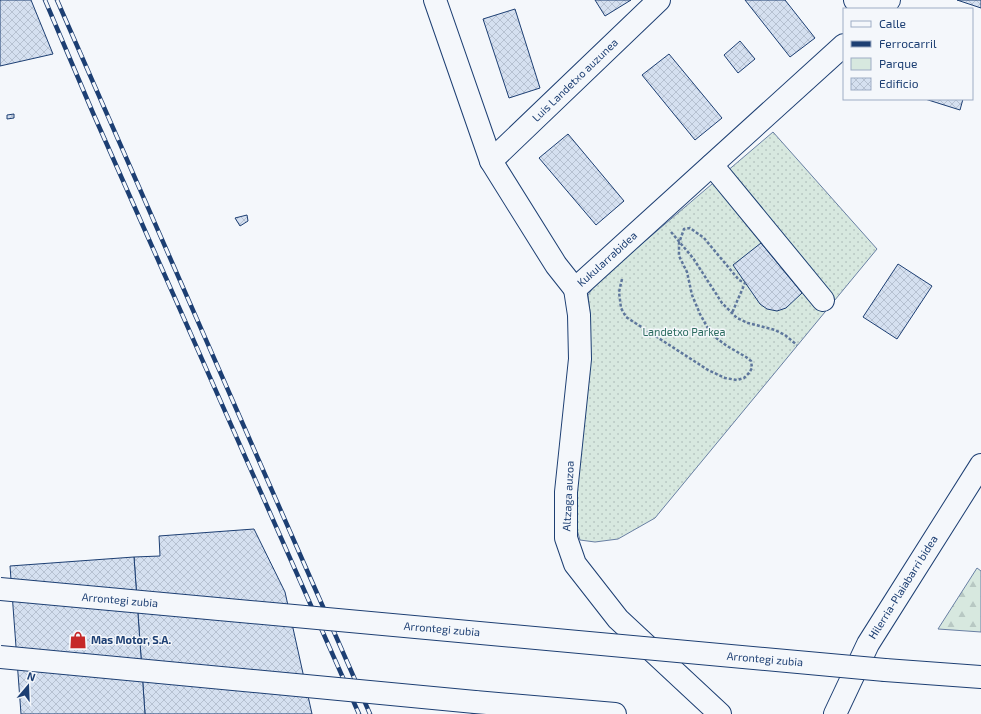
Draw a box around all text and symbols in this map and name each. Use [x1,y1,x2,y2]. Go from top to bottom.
legend [843,8,973,100]
text: Calle [879,16,906,30]
street label: Luis Landetxo auzunea [529,35,620,124]
text: Ferrocarril [879,36,937,50]
text: Parque [879,56,917,70]
text: Edificio [879,76,919,90]
street label: Kukularrabidea [574,228,639,289]
park label: Landetxo Parkea [642,325,726,338]
street label: Altzaga auzoa [559,460,576,532]
street label: Hilerria-Plaiabarri bidea [865,532,940,641]
street label: Arrontegi zubia [81,590,159,609]
street label: Arrontegi zubia [403,619,481,638]
shop icon: Mas Motor, S.A. [68,630,88,650]
place label: Mas Motor, S.A. [91,633,172,646]
street label: Arrontegi zubia [726,649,804,668]
north arrow [8,666,48,706]
text: N [26,669,37,684]

